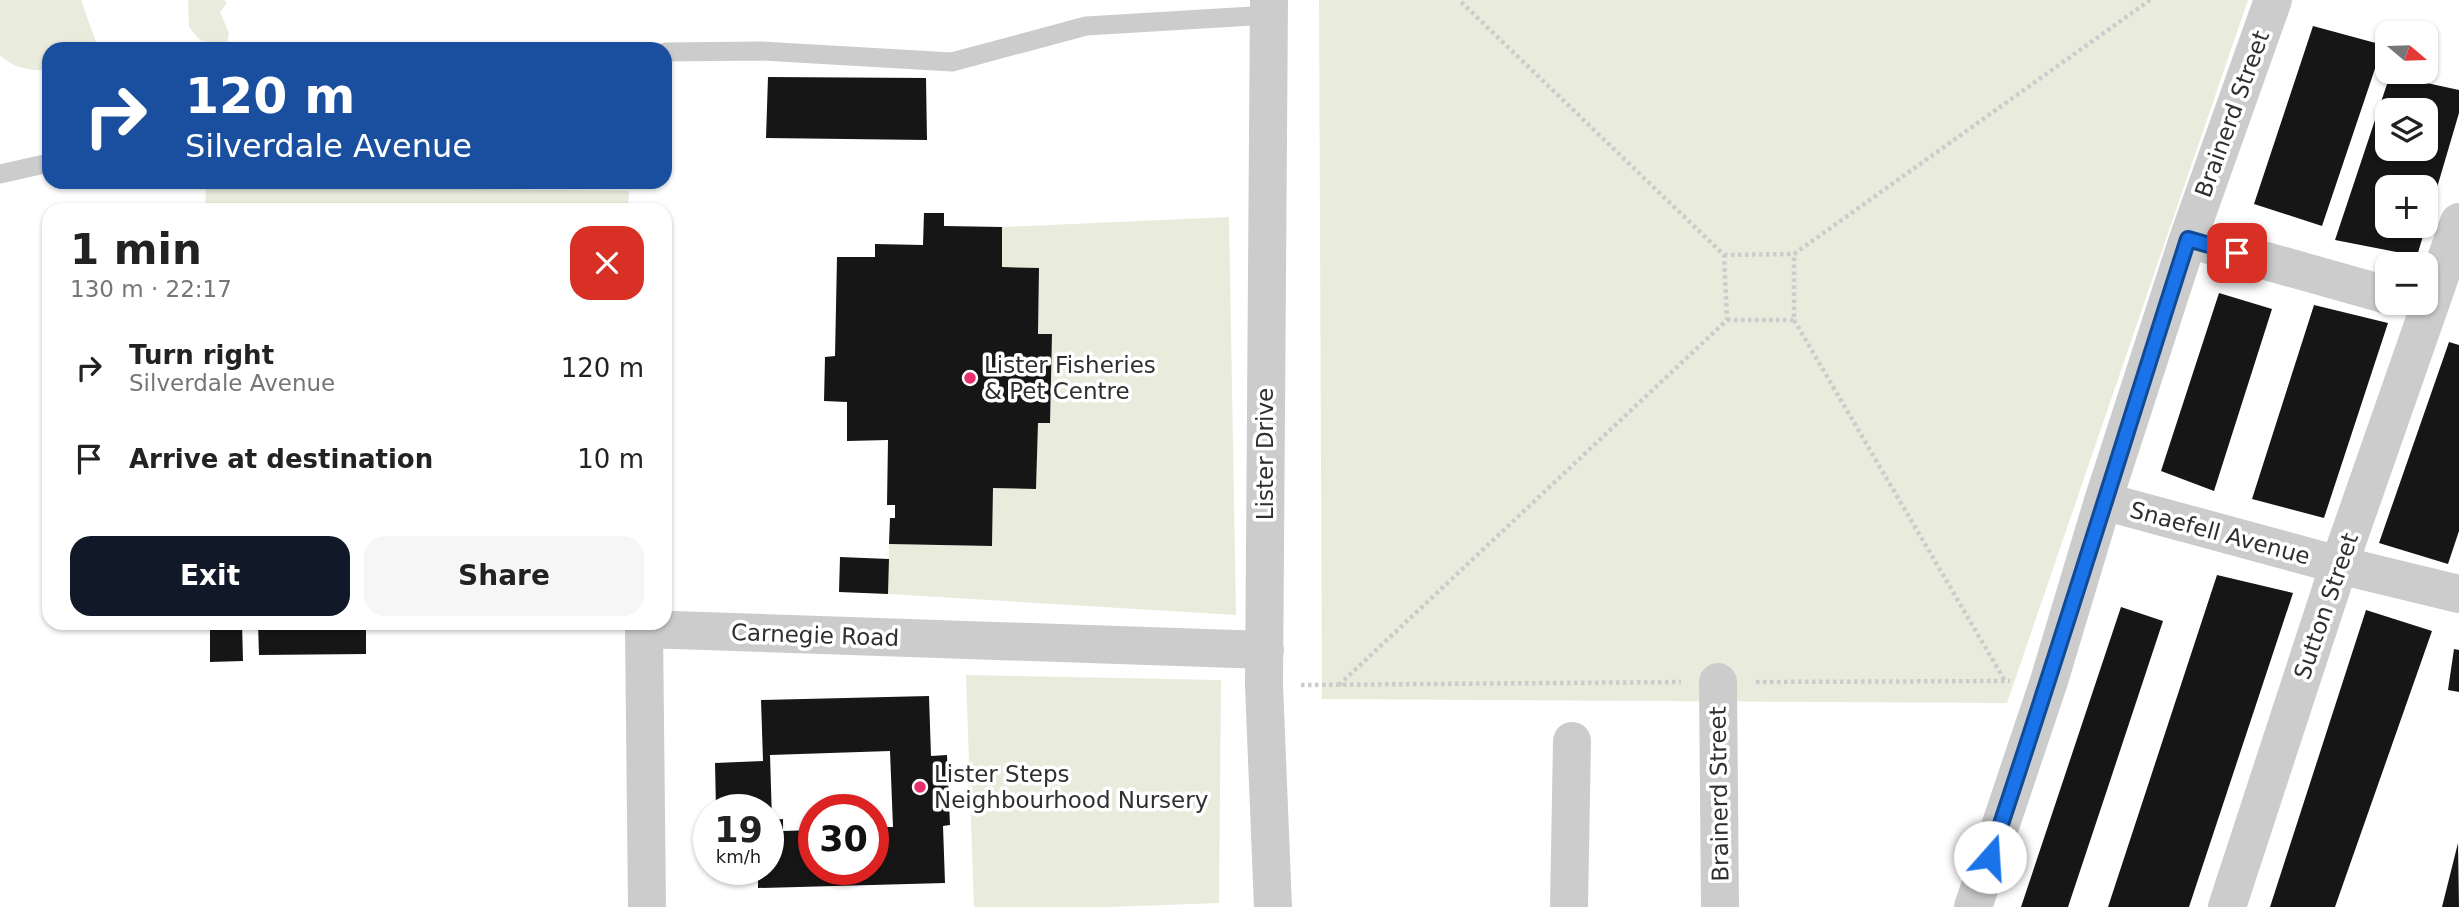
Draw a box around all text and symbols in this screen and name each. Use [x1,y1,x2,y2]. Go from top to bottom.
north arrow [2375,21,2438,84]
map controls [2375,21,2438,315]
street label: Brainerd Street [2190,27,2274,201]
text: 120 m [185,68,355,125]
icon: right [70,70,161,161]
button: layers [2375,98,2438,161]
text: Silverdale Avenue [185,127,472,165]
button: + [2375,175,2438,238]
pin [2207,223,2267,283]
text: 1 min [70,225,202,274]
button: close [570,226,644,300]
icon: arrive [2218,234,2256,272]
button: − [2375,252,2438,315]
text: 130 m · 22:17 [70,276,232,302]
text: Turn right [129,340,274,370]
icon: right [70,349,108,387]
place label: Lister Fisheries & Pet Centre [984,352,1156,404]
text: 120 m [561,353,644,383]
text: Silverdale Avenue [129,370,335,396]
marker: Lister Fisheries & Pet Centre [962,370,978,386]
street label: Lister Drive [1252,388,1278,520]
icon: arrive [70,440,108,478]
text: Arrive at destination [129,444,433,474]
text: 10 m [577,444,644,474]
street label: Snaefell Avenue [2127,496,2313,570]
street label: Sutton Street [2289,529,2363,683]
button: Exit [70,536,350,616]
button: Share [364,536,644,616]
street label: Carnegie Road [731,619,899,651]
street label: Brainerd Street [1704,706,1734,882]
place label: Lister Steps Neighbourhood Nursery [934,761,1208,813]
marker: Lister Steps Neighbourhood Nursery [912,779,928,795]
speed limit sign: 30 [798,794,889,885]
text: 19 [714,810,763,850]
position arrow [1953,820,2027,894]
text: km/h [716,846,761,867]

